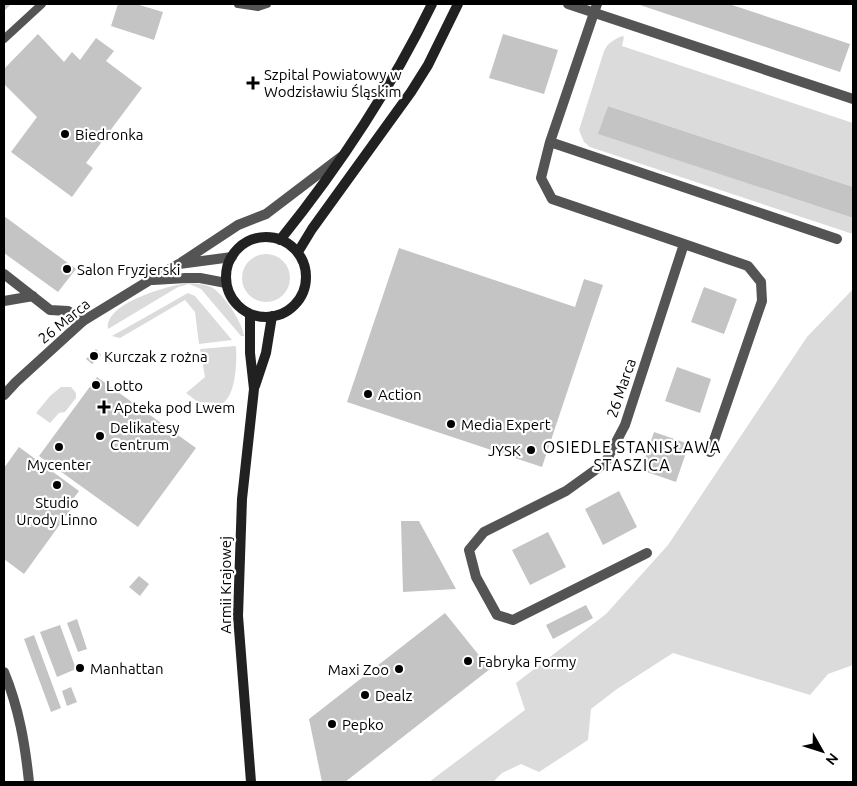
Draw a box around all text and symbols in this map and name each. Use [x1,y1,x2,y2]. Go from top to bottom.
place label: Szpital Powiatowy w Wodzisławiu Śląskim [264,66,402,100]
marker: Szpital Powiatowy w Wodzisławiu Śląskim [246,76,260,90]
place label: Biedronka [75,126,144,143]
marker: Biedronka [59,128,71,140]
place label: Salon Fryzjerski [77,261,180,278]
marker: Salon Fryzjerski [61,263,73,275]
street label: 26 Marca [35,295,93,347]
place label: Kurczak z rożna [104,348,208,365]
marker: Kurczak z rożna [88,350,100,362]
street label: 26 Marca [603,356,639,420]
place label: Lotto [106,377,143,394]
marker: Lotto [90,379,102,391]
place label: Action [378,386,422,403]
marker: Action [362,388,374,400]
place label: Apteka pod Lwem [114,399,235,416]
marker: Apteka pod Lwem [98,401,110,413]
place label: Media Expert [461,416,551,433]
marker: Media Expert [445,418,457,430]
place label: Delikatesy Centrum [110,419,180,453]
marker: Delikatesy Centrum [94,430,106,442]
district label: OSIEDLE STANISŁAWA STASZICA [543,438,721,474]
marker: Mycenter [53,441,65,453]
place label: JYSK [488,442,521,459]
marker: JYSK [525,444,537,456]
place label: Mycenter [27,456,91,473]
marker: Studio Urody Linno [51,479,63,491]
place label: Studio Urody Linno [16,494,98,528]
street label: Armii Krajowej [217,536,234,634]
place label: Fabryka Formy [478,653,576,670]
marker: Fabryka Formy [462,655,474,667]
place label: Manhattan [90,660,164,677]
place label: Maxi Zoo [328,661,389,678]
marker: Manhattan [74,662,86,674]
marker: Maxi Zoo [393,663,405,675]
place label: Dealz [375,687,413,704]
marker: Dealz [359,689,371,701]
place label: Pepko [342,716,384,733]
marker: Pepko [326,718,338,730]
north arrow [797,726,847,776]
text: N [823,750,842,768]

